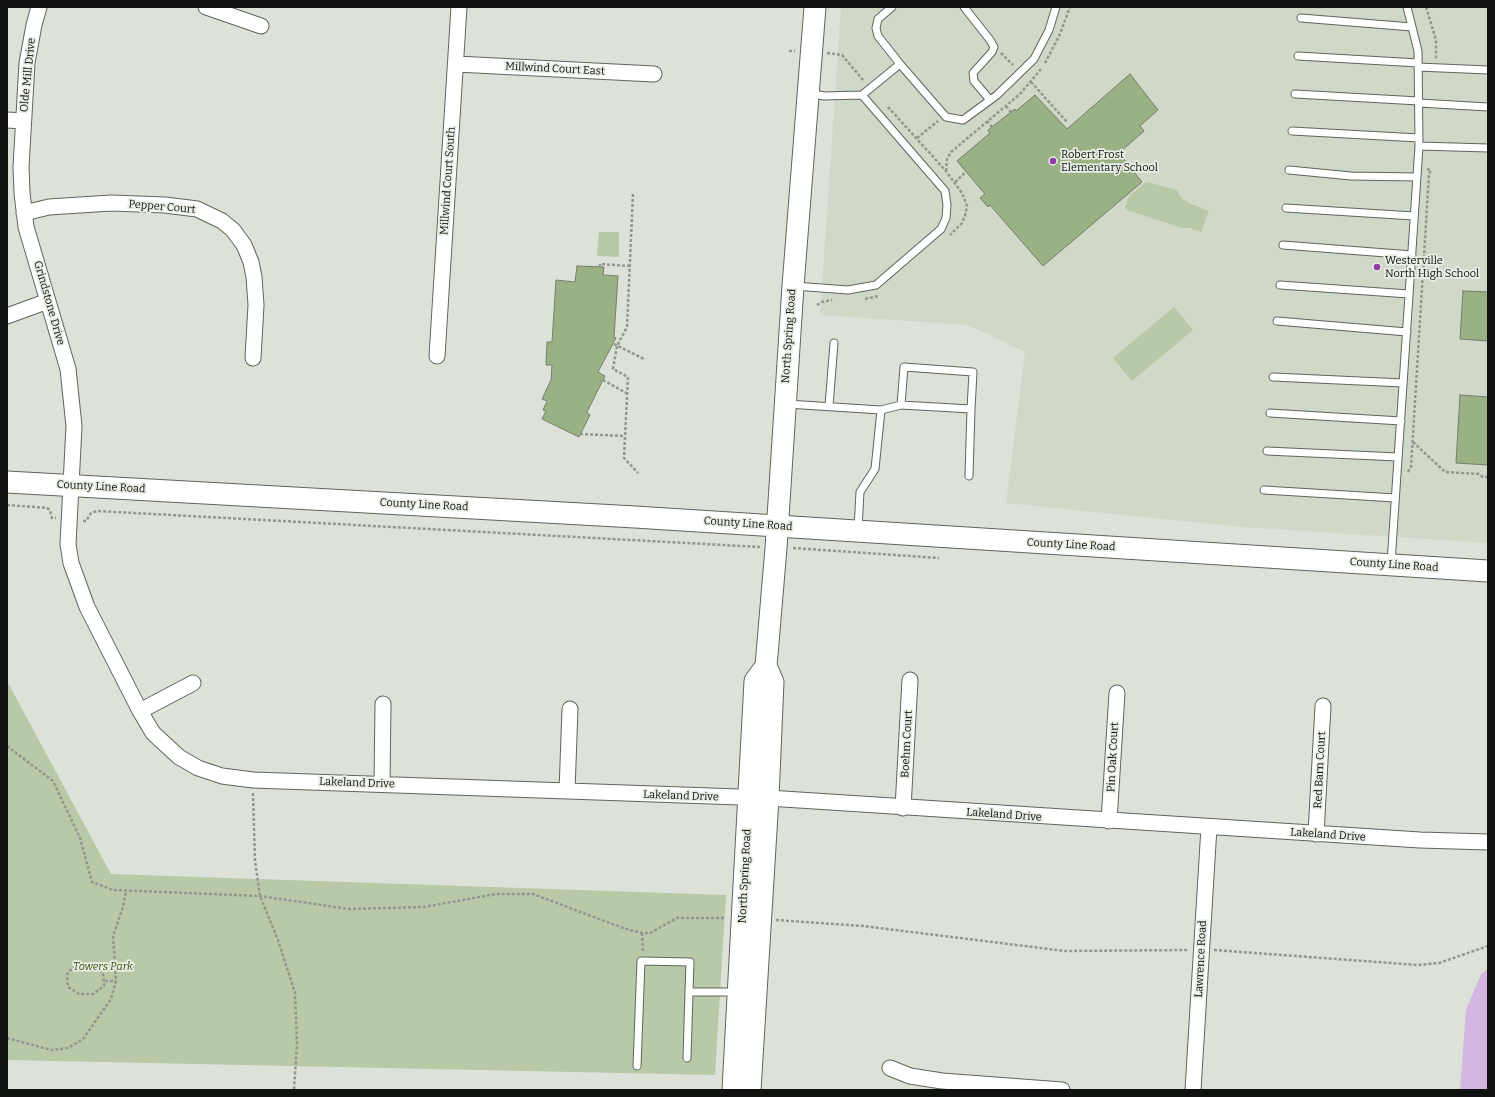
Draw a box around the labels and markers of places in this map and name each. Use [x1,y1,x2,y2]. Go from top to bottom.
place label: Robert Frost Elementary School [1061,148,1158,174]
marker: Robert Frost Elementary School [1048,156,1058,166]
place label: Westerville North High School [1385,254,1479,280]
marker: Westerville North High School [1372,262,1382,272]

